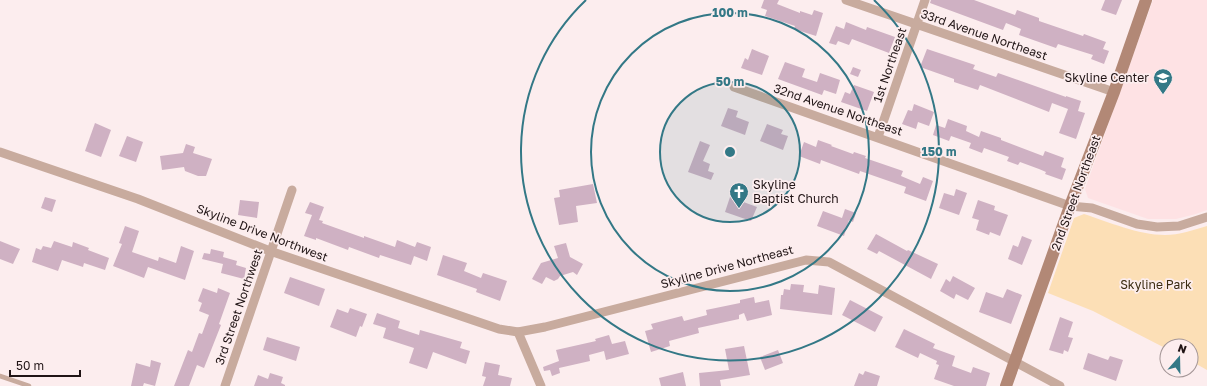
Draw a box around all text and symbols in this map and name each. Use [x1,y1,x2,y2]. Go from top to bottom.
text: 100 m [712,5,748,20]
street label: 33rd Avenue Northeast [919,6,1050,63]
street label: 1st Northeast [870,25,909,104]
school or university icon: Skyline Center [1152,67,1174,95]
place label: Skyline Center [1064,70,1149,85]
text: 50 m [716,74,744,89]
street label: 32nd Avenue Northeast [772,80,905,139]
street label: 2nd Street Northeast [1048,133,1103,253]
text: 150 m [922,144,956,159]
centre of rings [723,145,737,159]
place label: Skyline Baptist Church [753,177,839,206]
church icon: Skyline Baptist Church [728,181,750,209]
street label: Skyline Drive Northwest [194,201,330,265]
street label: Skyline Drive Northeast [659,242,795,291]
street label: 3rd Street Northwest [212,247,265,367]
park label: Skyline Park [1120,277,1192,292]
north arrow [1159,338,1199,378]
text: N [1176,341,1189,356]
scale bar [10,352,80,378]
text: 50 m [16,358,44,373]

